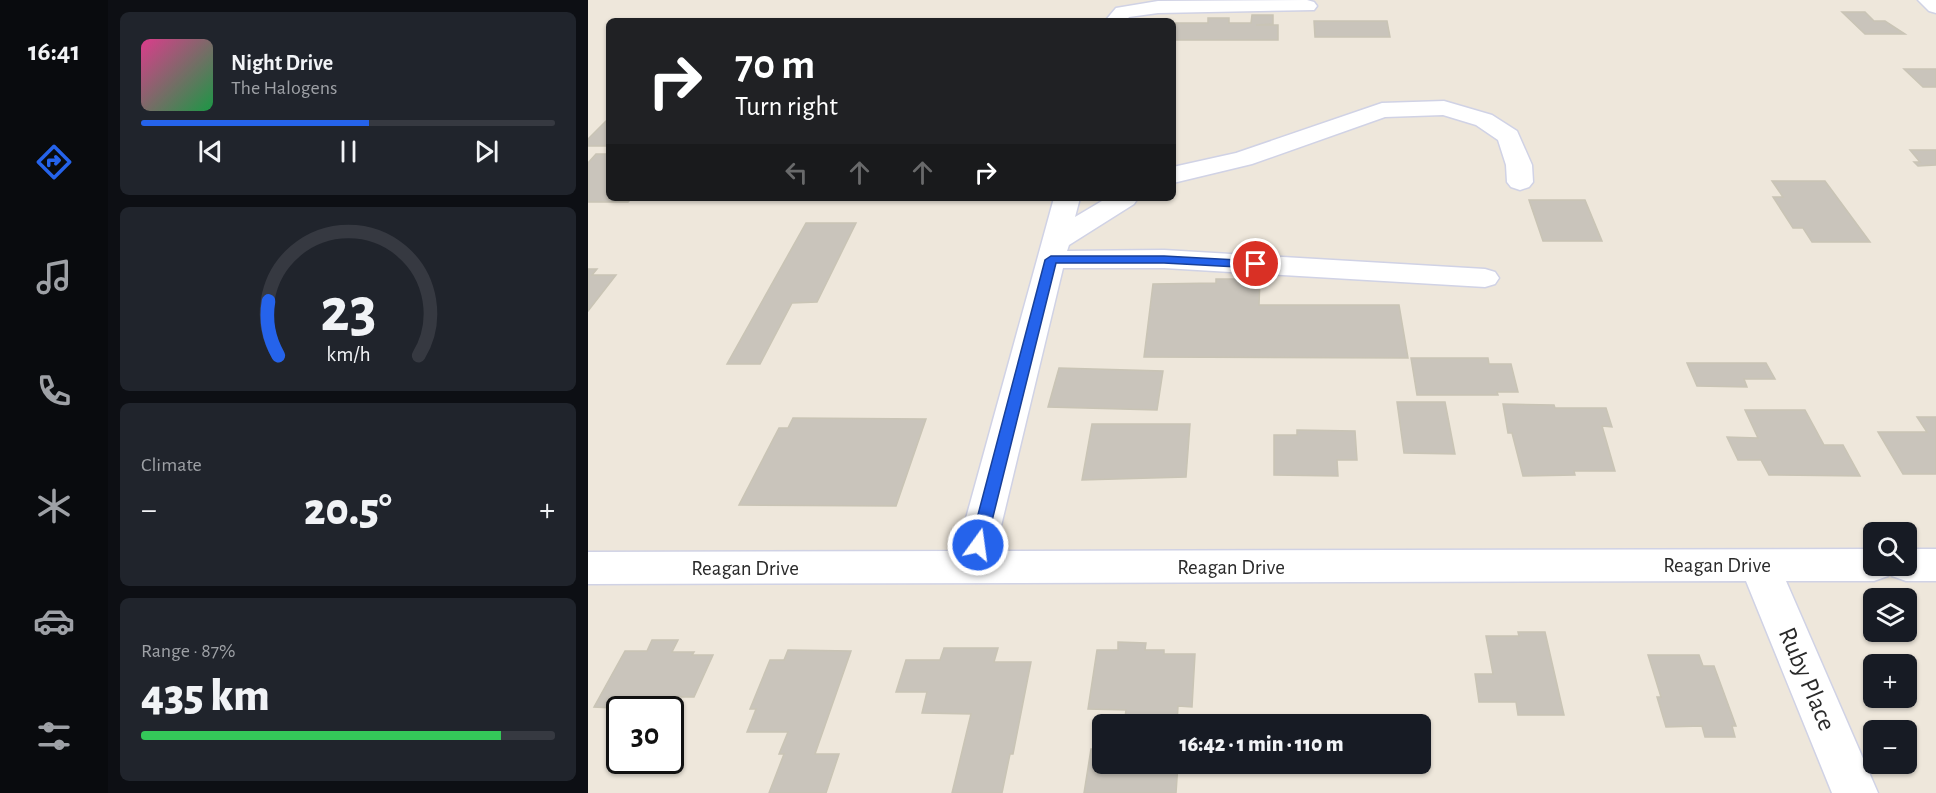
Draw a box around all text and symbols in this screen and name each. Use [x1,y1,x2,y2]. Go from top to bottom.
text: 16:41 [28,38,80,65]
icon: right [636,42,714,120]
text: 70 m [735,44,815,86]
text: Night Drive [231,52,333,74]
text: The Halogens [231,78,337,98]
text: Turn right [735,93,838,120]
icon: previous [194,135,227,168]
icon: pause [332,135,365,168]
icon: next [470,135,503,168]
icon: directions [33,141,75,183]
icon: left [780,156,813,189]
icon: ahead [843,156,876,189]
icon: ahead [906,156,939,189]
icon: right [969,156,1002,189]
pin [1230,238,1281,289]
icon: arrive [1239,247,1272,280]
icon: music [33,256,75,298]
text: 23 [320,280,376,342]
text: km/h [326,344,370,365]
icon: phone [33,370,75,412]
text: Climate [141,455,202,475]
icon: climate [33,485,75,527]
text: 20.5° [304,488,392,533]
text: − [141,494,157,527]
text: + [539,494,555,527]
position arrow [946,513,1010,577]
map controls [1863,522,1917,774]
button: search [1863,522,1917,576]
street label: Reagan Drive [1663,555,1771,576]
street label: Reagan Drive [1177,557,1285,578]
street label: Reagan Drive [691,558,799,579]
button: layers [1863,588,1917,642]
icon: car [33,600,75,642]
street label: Ruby Place [1774,624,1840,734]
text: Range · 87% [141,641,236,661]
button: + [1863,654,1917,708]
text: 435 km [141,674,270,719]
speed limit sign: 30 [606,696,684,774]
icon: filters [33,715,75,757]
button: − [1863,720,1917,774]
text: 16:42 · 1 min · 110 m [1180,733,1343,755]

